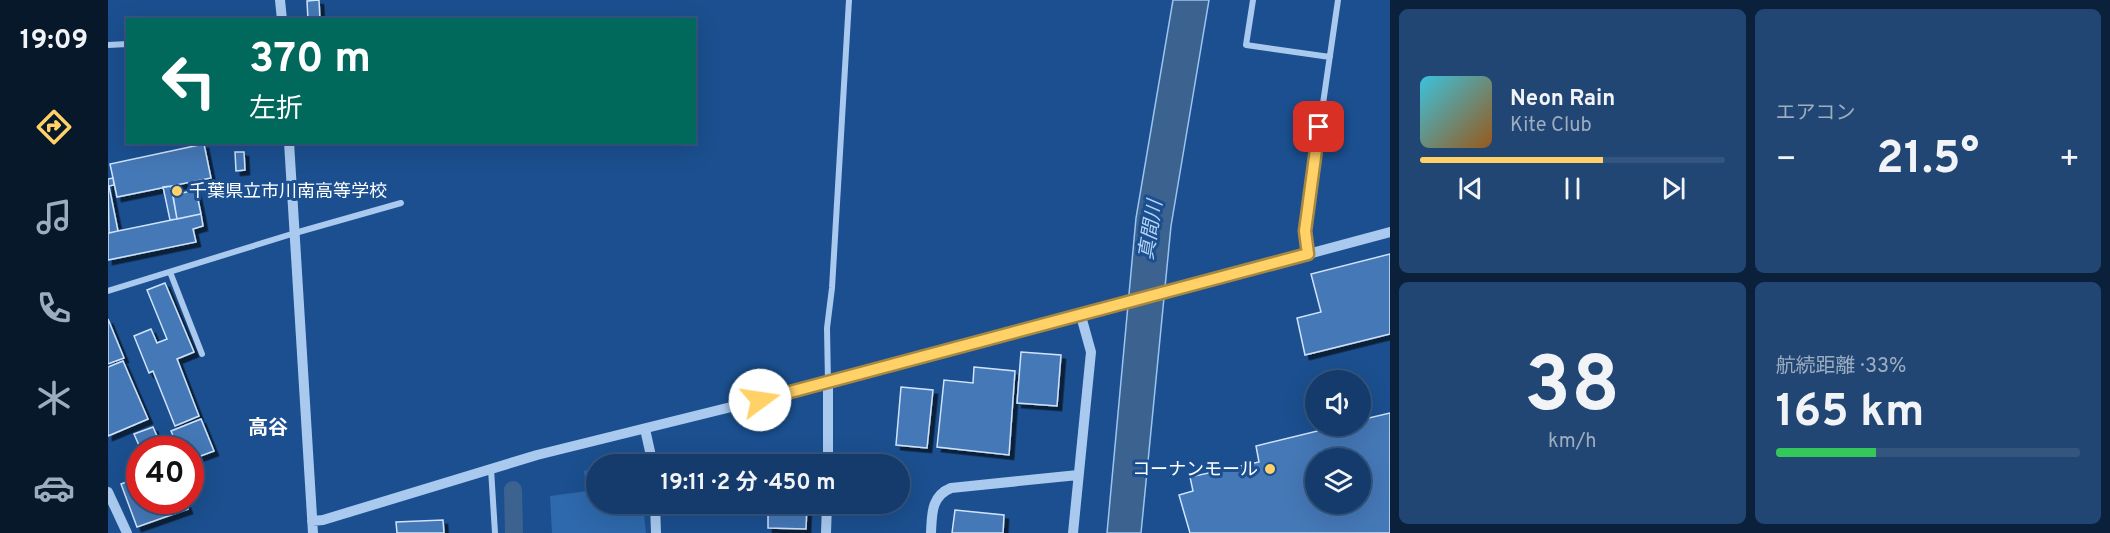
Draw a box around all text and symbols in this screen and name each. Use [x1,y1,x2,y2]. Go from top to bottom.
text: 19:09 [20,24,88,58]
text: 370 m [249,34,371,87]
icon: left [150,42,228,120]
text: Neon Rain [1510,86,1615,113]
text: 左折 [249,93,303,127]
pin [1293,101,1344,152]
text: エアコン [1776,101,1856,127]
icon: directions [33,106,75,148]
icon: arrive [1302,110,1335,143]
text: Kite Club [1510,113,1592,139]
text: 21.5° [1876,132,1979,189]
text: − [1776,140,1797,182]
text: + [2059,140,2080,182]
icon: previous [1454,172,1487,205]
icon: pause [1556,172,1589,205]
icon: next [1657,172,1690,205]
place label: 千葉県立市川南高等学校 [189,181,387,204]
marker: 千葉県立市川南高等学校 [170,184,184,198]
icon: music [33,196,75,238]
water label: 真間川 [1134,197,1170,262]
icon: phone [33,287,75,329]
text: 38 [1524,340,1620,439]
text: 航続距離 · 33% [1776,354,1906,380]
position arrow [728,368,792,432]
map controls [1305,370,1371,514]
button: sound [1305,370,1371,436]
icon: climate [33,377,75,419]
text: 165 km [1776,385,1925,442]
district label: 高谷 [248,416,288,442]
text: km/h [1548,429,1597,455]
speed limit sign: 40 [126,436,204,514]
button: layers [1305,448,1371,514]
place label: コーナンモール [1132,459,1258,482]
marker: コーナンモール [1263,462,1277,476]
icon: car [33,467,75,509]
text: 19:11 · 2 分 · 450 m [661,470,836,497]

